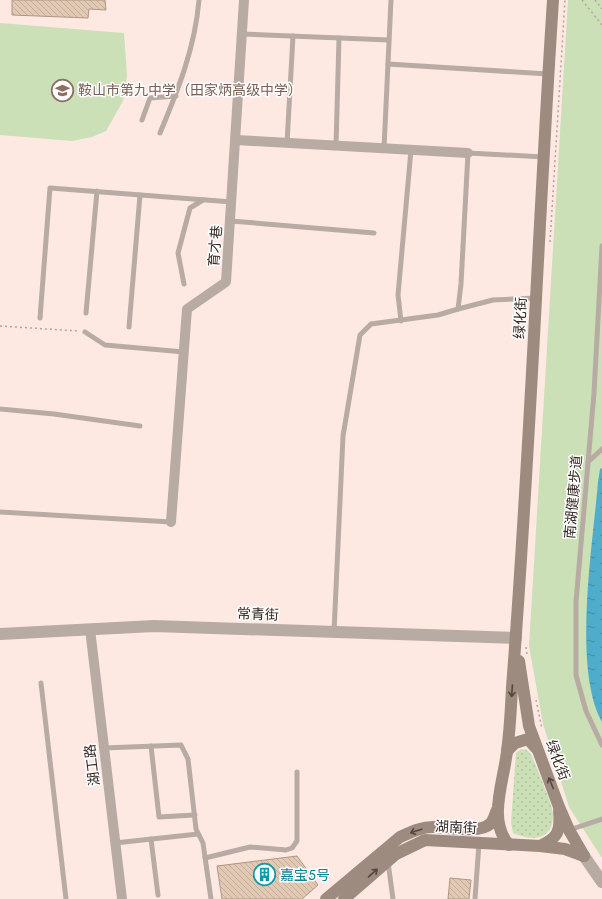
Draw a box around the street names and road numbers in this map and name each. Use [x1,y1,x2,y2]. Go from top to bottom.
street label: 育才巷 [203,224,227,268]
street label: 绿化街 [509,297,531,339]
street label: 南湖健康步道 [559,454,587,540]
street label: 常青街 [237,603,279,625]
street label: 绿化街 [541,737,575,783]
street label: 湖工路 [80,743,104,787]
street label: 湖南街 [435,816,477,838]

